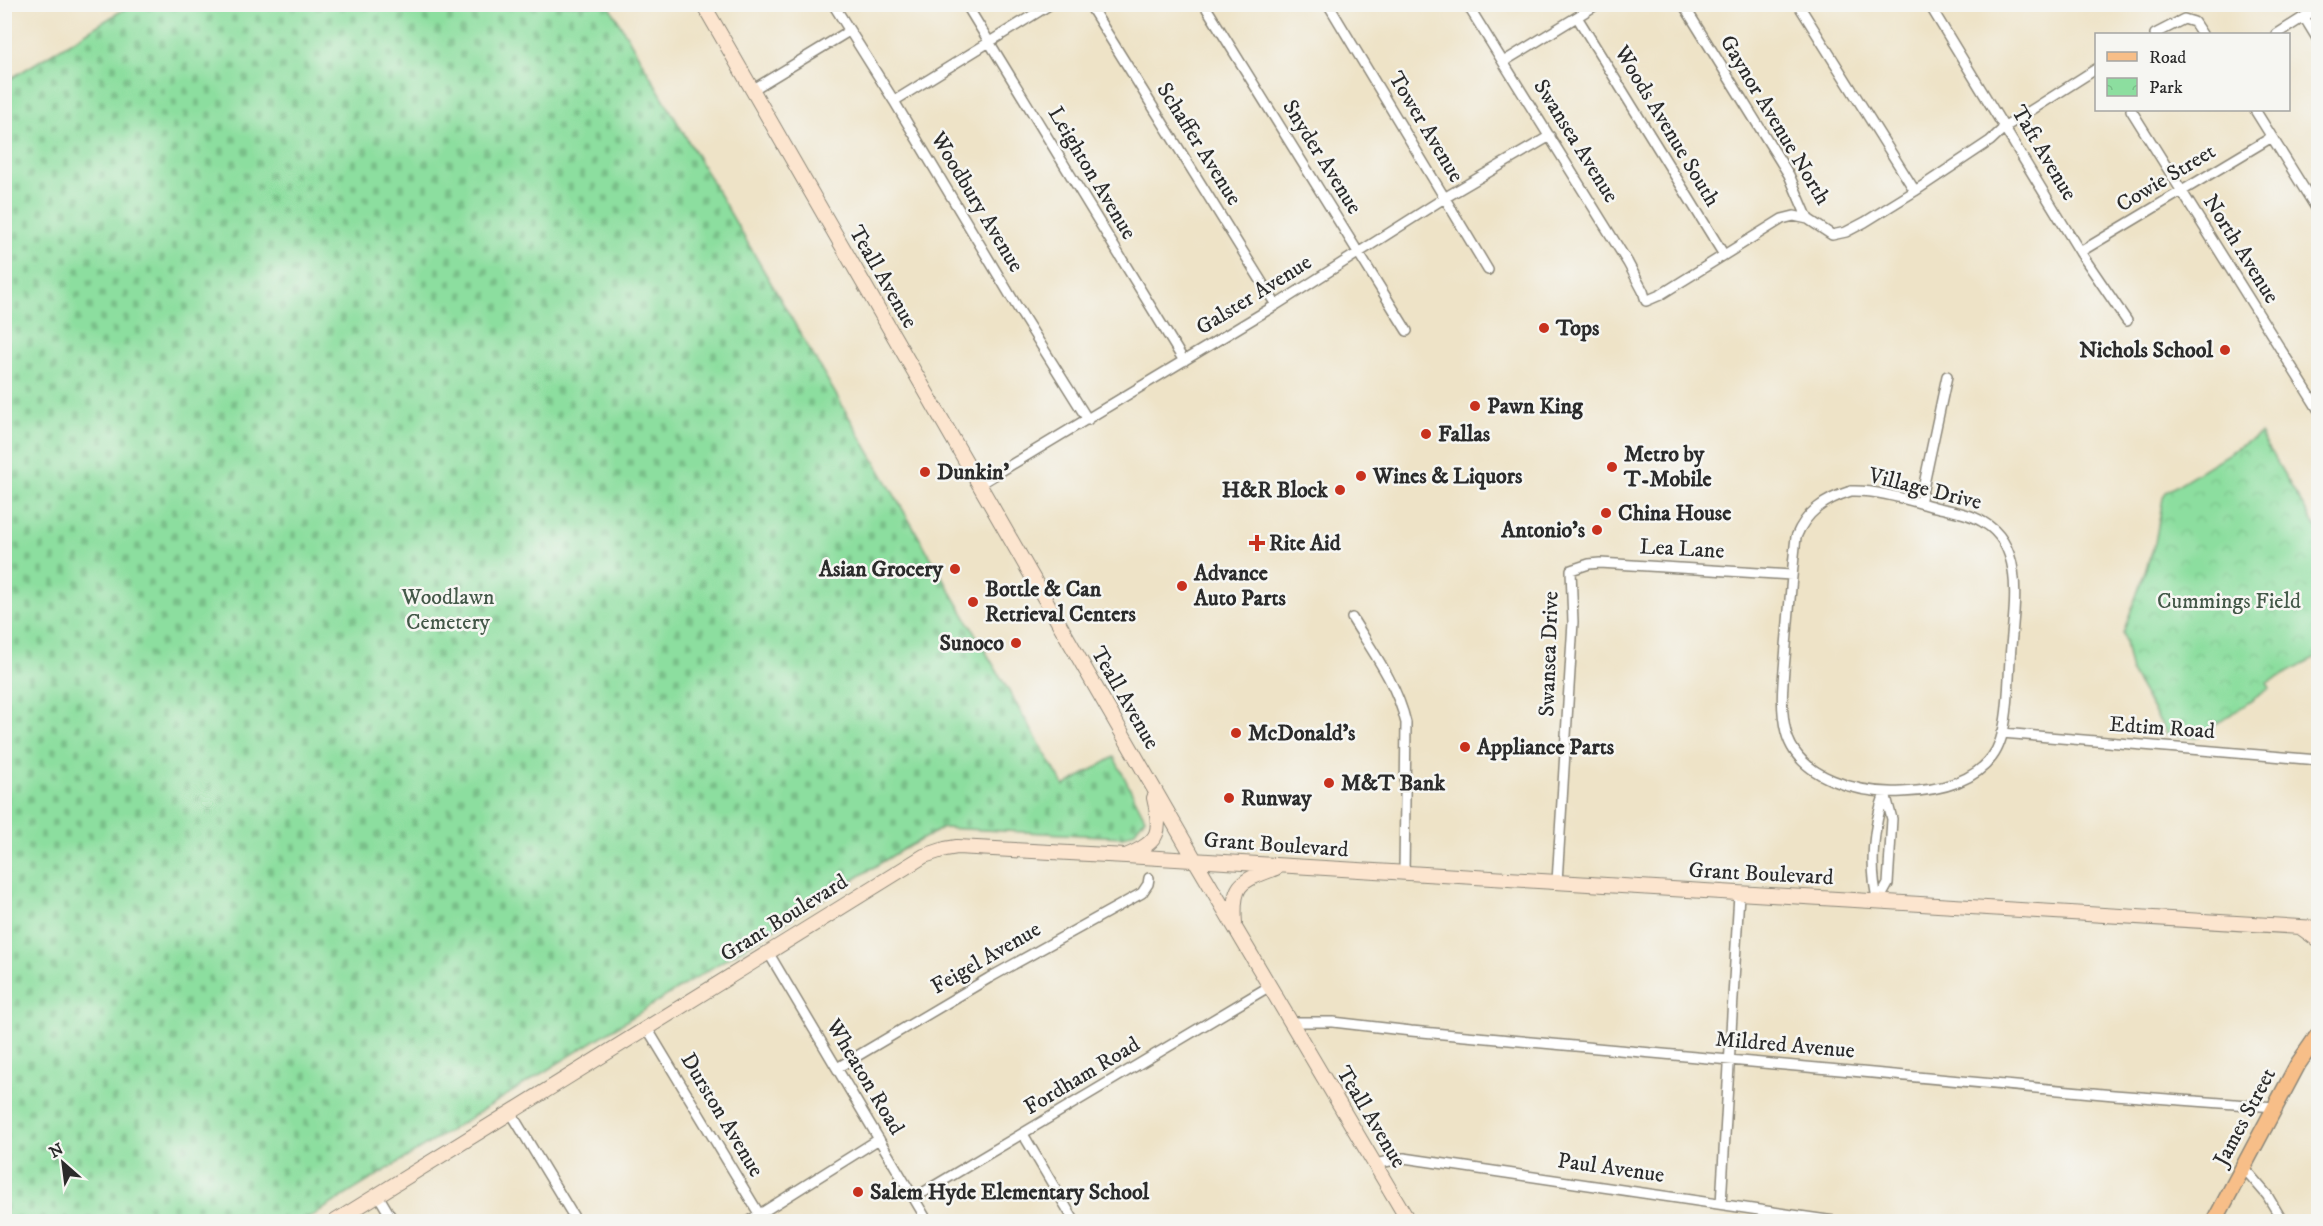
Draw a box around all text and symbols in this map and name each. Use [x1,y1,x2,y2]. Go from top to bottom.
street label: Gaynor Avenue North [1714,30,1837,210]
legend [2095,33,2290,111]
street label: Woods Avenue South [1608,40,1726,212]
text: Road [2149,47,2186,69]
street label: Tower Avenue [1382,67,1470,187]
street label: Swansea Avenue [1527,74,1625,208]
text: Park [2149,77,2183,99]
street label: Schaffer Avenue [1151,78,1247,210]
street label: Snyder Avenue [1276,95,1368,219]
street label: Taft Avenue [2005,101,2083,205]
street label: Leighton Avenue [1042,102,1142,244]
street label: Woodbury Avenue [924,126,1030,277]
street label: Cowie Street [2112,138,2220,218]
street label: North Avenue [2197,190,2285,308]
street label: Teall Avenue [843,221,923,333]
street label: Galster Avenue [1191,249,1317,341]
place label: Tops [1555,315,1600,342]
marker: Tops [1537,321,1551,335]
place label: Nichols School [2079,337,2213,364]
marker: Nichols School [2218,343,2232,357]
place label: Pawn King [1487,393,1584,420]
marker: Pawn King [1468,399,1482,413]
place label: Fallas [1438,421,1491,448]
marker: Fallas [1419,427,1433,441]
place label: Metro by T-Mobile [1623,441,1712,493]
place label: Dunkin' [937,459,1009,486]
marker: Metro by T-Mobile [1605,460,1619,474]
street label: Village Drive [1865,462,1984,516]
place label: Wines & Liquors [1372,463,1523,490]
marker: Dunkin' [918,465,932,479]
marker: Wines & Liquors [1354,469,1368,483]
place label: H&R Block [1222,477,1329,504]
marker: H&R Block [1333,483,1347,497]
place label: China House [1618,500,1731,527]
marker: China House [1599,506,1613,520]
place label: Antonio's [1500,517,1586,544]
marker: Antonio's [1590,523,1604,537]
place label: Rite Aid [1269,530,1342,557]
street label: Lea Lane [1639,533,1725,565]
marker: Rite Aid [1250,536,1264,550]
place label: Asian Grocery [818,556,944,583]
place label: Advance Auto Parts [1193,560,1286,612]
marker: Asian Grocery [948,562,962,576]
place label: Bottle & Can Retrieval Centers [985,576,1136,628]
marker: Advance Auto Parts [1175,579,1189,593]
park label: Woodlawn Cemetery [401,584,495,636]
park label: Cummings Field [2157,588,2301,615]
street label: Swansea Drive [1533,591,1565,717]
marker: Bottle & Can Retrieval Centers [966,595,980,609]
place label: Sunoco [940,630,1004,657]
marker: Sunoco [1009,636,1023,650]
street label: Teall Avenue [1085,642,1165,754]
street label: Edtim Road [2108,711,2216,745]
place label: McDonald's [1248,720,1356,747]
marker: McDonald's [1229,726,1243,740]
place label: Appliance Parts [1476,734,1615,761]
marker: Appliance Parts [1458,740,1472,754]
place label: M&T Bank [1341,770,1446,797]
marker: M&T Bank [1322,776,1336,790]
place label: Runway [1241,785,1312,812]
marker: Runway [1222,791,1236,805]
street label: Grant Boulevard [1203,826,1349,864]
street label: Grant Boulevard [1688,857,1834,891]
street label: Grant Boulevard [715,868,853,968]
street label: Feigel Avenue [926,916,1046,1000]
street label: Wheaton Road [819,1013,910,1140]
street label: Mildred Avenue [1714,1025,1856,1065]
street label: Fordham Road [1019,1031,1145,1121]
street label: Durston Avenue [674,1048,770,1182]
street label: Teall Avenue [1330,1061,1412,1173]
street label: James Street [2207,1063,2282,1172]
north arrow [33,1133,93,1193]
text: N [46,1139,67,1163]
street label: Paul Avenue [1556,1147,1666,1189]
place label: Salem Hyde Elementary School [870,1179,1150,1206]
marker: Salem Hyde Elementary School [851,1185,865,1199]

